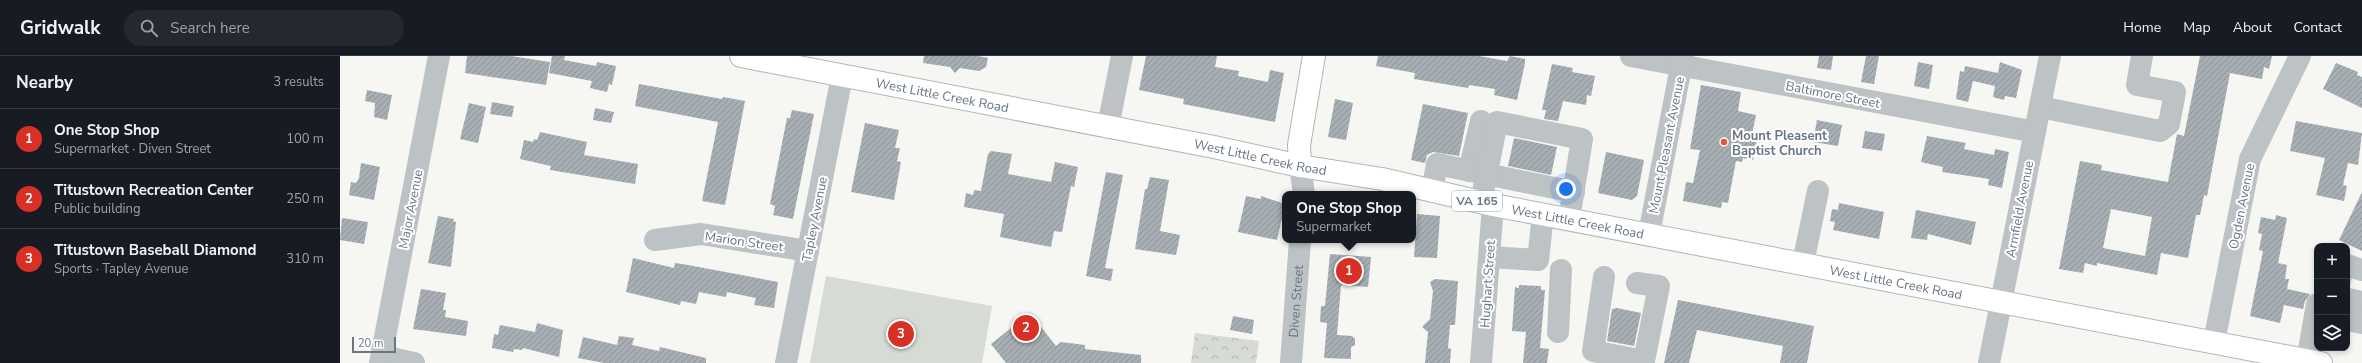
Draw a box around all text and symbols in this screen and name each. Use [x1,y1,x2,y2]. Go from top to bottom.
search box [124,10,404,46]
text: Gridwalk [20,15,100,41]
icon: search [138,17,160,39]
text: Search here [170,18,250,38]
text: Home [2123,18,2161,37]
text: Map [2183,18,2211,37]
text: About [2233,18,2272,37]
text: Contact [2294,18,2342,37]
text: Nearby [16,71,73,94]
text: 3 results [273,73,324,91]
street label: West Little Creek Road [874,74,1010,117]
street label: Mount Pleasant Avenue [1645,75,1689,215]
street label: Baltimore Street [1784,77,1882,113]
text: One Stop Shop [54,120,159,140]
place label: Mount Pleasent Baptist Church [1732,127,1828,160]
text: 1 [25,130,33,148]
text: 100 m [286,130,324,148]
street label: West Little Creek Road [1192,135,1328,180]
marker: Mount Pleasent Baptist Church [1719,137,1729,147]
text: Supermarket · Diven Street [54,140,211,158]
street label: Armfield Avenue [2002,159,2038,259]
street label: Ogden Avenue [2225,162,2259,251]
street label: Major Avenue [394,168,428,250]
street label: Tapley Avenue [798,175,832,263]
your location [1556,179,1576,199]
text: Titustown Recreation Center [54,180,253,200]
text: 2 [25,190,33,208]
text: 250 m [286,190,324,208]
popup [1282,191,1416,243]
road number: VA 165 [1452,191,1502,211]
text: One Stop Shop [1296,198,1402,218]
text: Public building [54,200,141,218]
street label: West Little Creek Road [1510,201,1645,244]
text: Supermarket [1296,218,1371,236]
street label: Marion Street [703,228,785,256]
street label: Hughart Street [1476,239,1500,328]
text: Titustown Baseball Diamond [54,240,256,260]
map controls [2314,243,2350,351]
button: + [2314,243,2350,279]
text: 3 [25,250,33,268]
text: 310 m [286,250,324,268]
pin: 1 [1336,256,1362,286]
text: Sports · Tapley Avenue [54,260,188,278]
street label: West Little Creek Road [1828,261,1964,304]
street label: Diven Street [1285,264,1308,338]
button: − [2314,279,2350,315]
pin: 2 [1013,313,1039,343]
button: layers [2314,315,2350,351]
pin: 3 [888,319,914,349]
scale bar [352,335,396,354]
text: 20 m [358,336,383,351]

